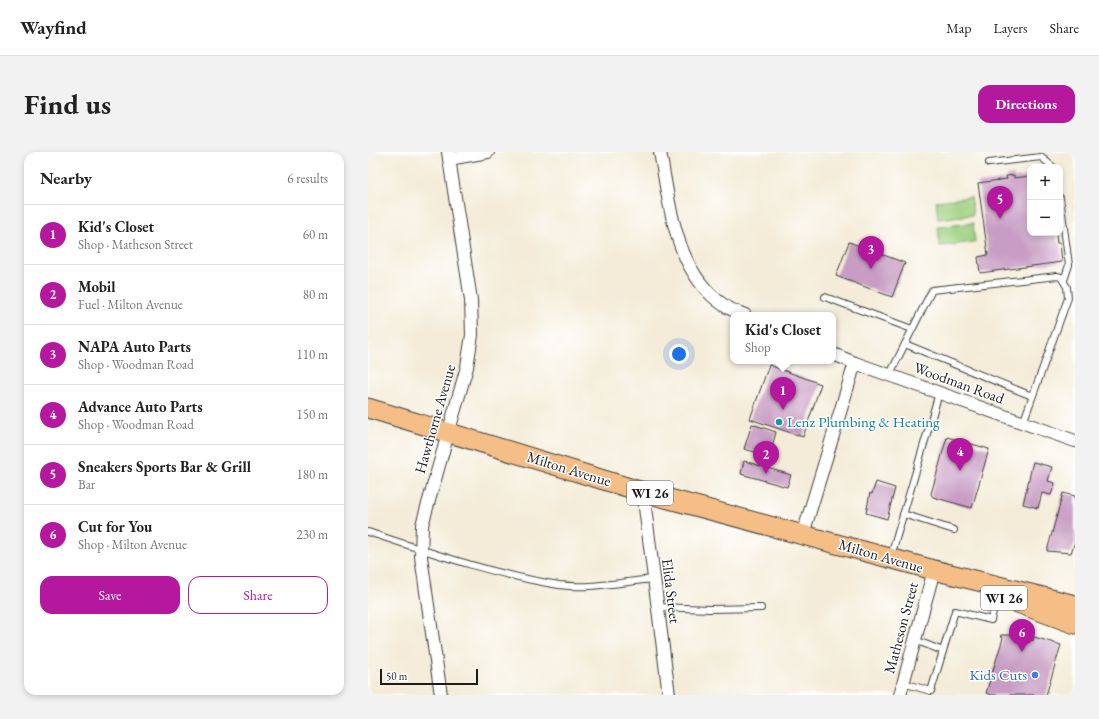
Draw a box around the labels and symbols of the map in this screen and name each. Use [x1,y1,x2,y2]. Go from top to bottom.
pin: 5 [987,186,1013,219]
pin: 3 [858,236,884,269]
your location [669,344,689,364]
street label: Woodman Road [911,357,1007,408]
street label: Hawthorne Avenue [410,362,459,476]
pin: 1 [770,377,796,410]
place label: Lenz Plumbing & Heating [787,412,940,431]
marker: Lenz Plumbing & Heating [774,417,784,427]
pin: 4 [947,438,973,471]
pin: 2 [753,441,779,474]
street label: Milton Avenue [525,447,614,490]
road number: WI 26 [627,481,673,505]
street label: Milton Avenue [837,534,926,577]
street label: Elida Street [658,557,685,625]
street label: Matheson Street [879,580,922,676]
road number: WI 26 [981,586,1027,610]
pin: 6 [1009,619,1035,652]
place label: Kids Cuts [970,665,1027,684]
scale bar [380,667,478,686]
marker: Kids Cuts [1030,670,1040,680]

